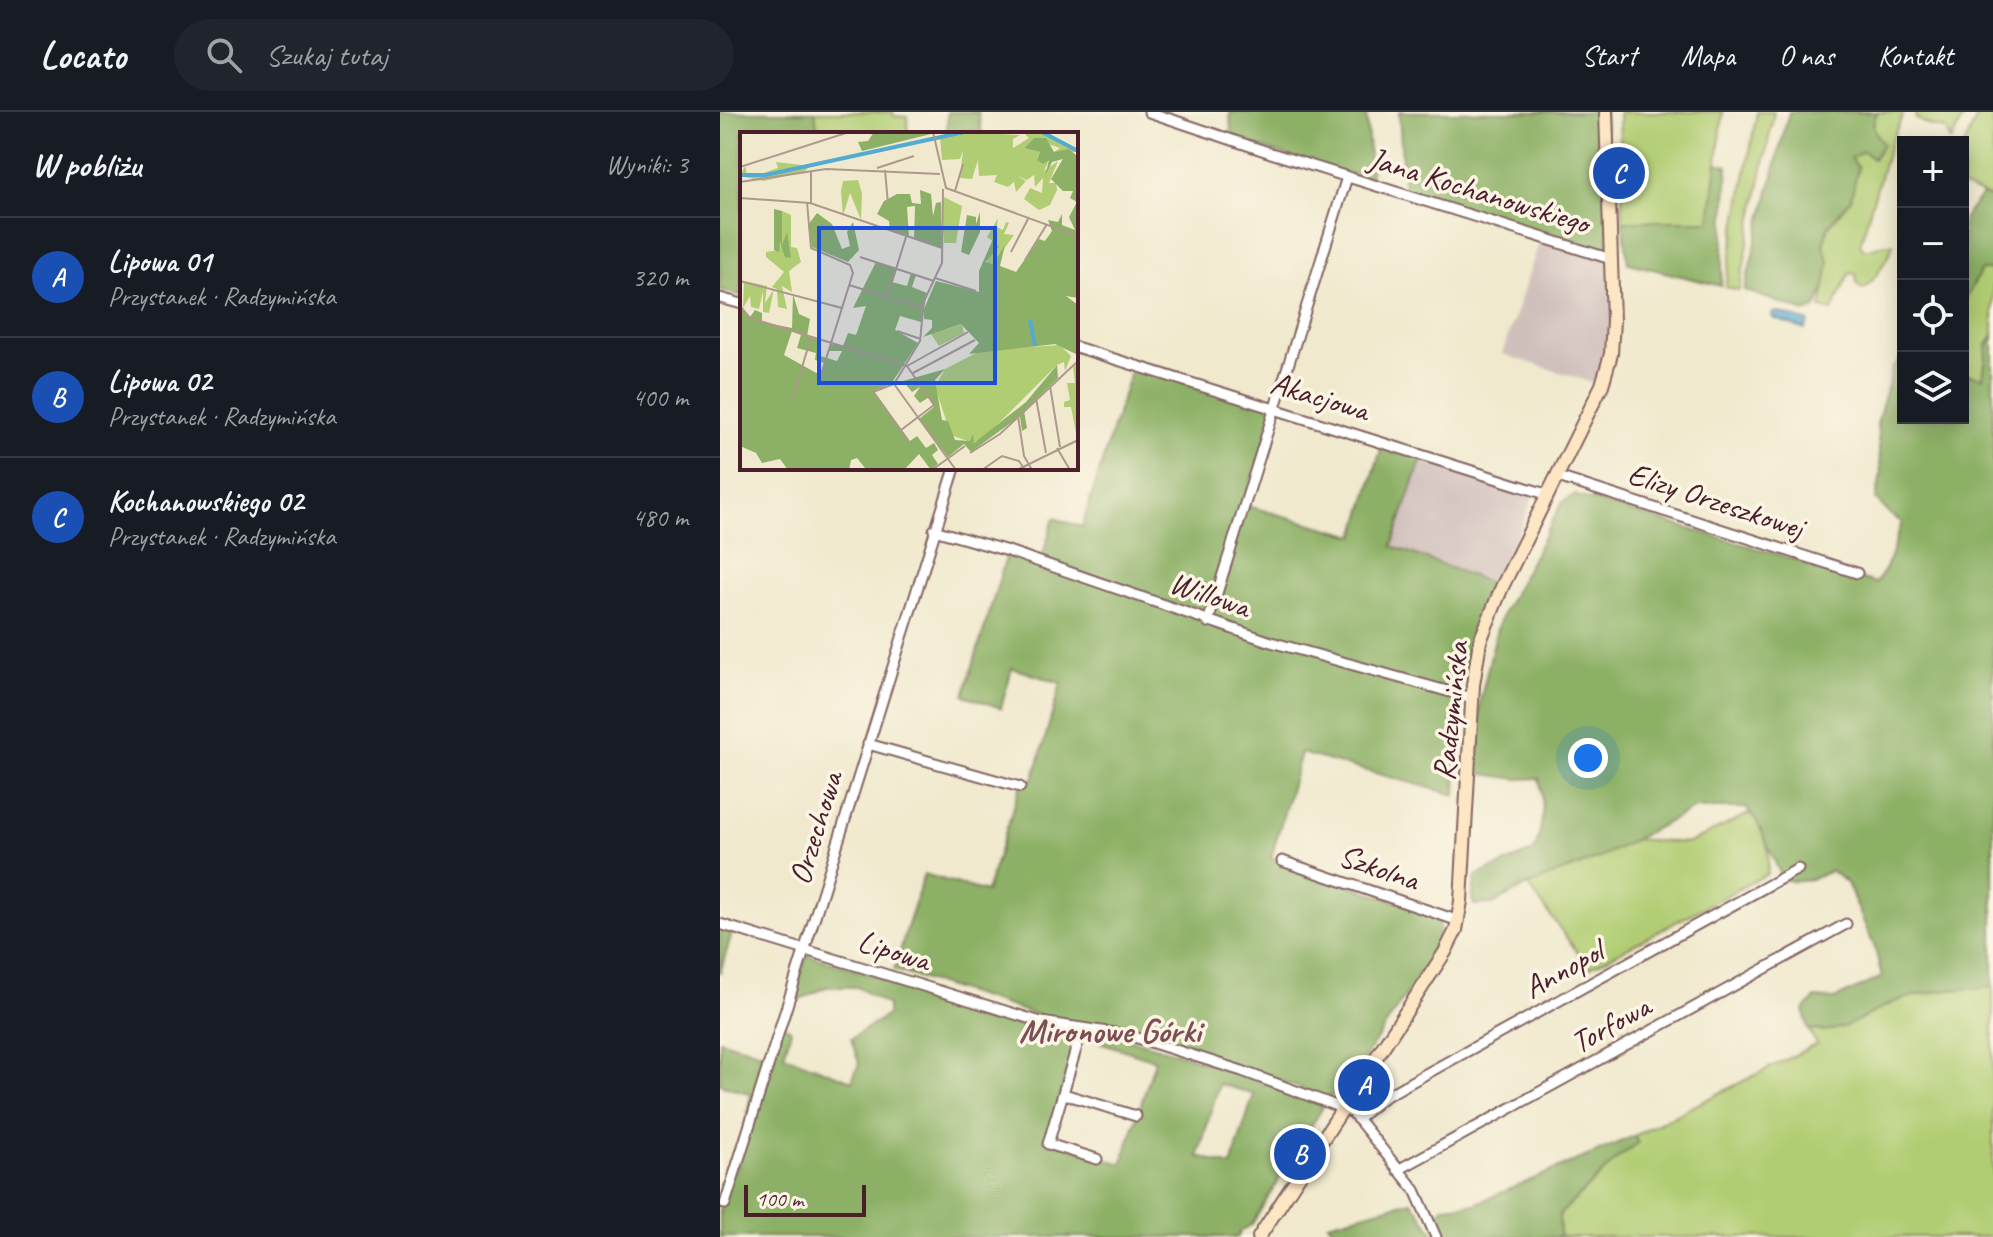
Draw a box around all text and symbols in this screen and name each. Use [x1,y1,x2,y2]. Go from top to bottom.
search box [174,19,734,91]
text: Locato [40,32,126,79]
icon: search [202,33,246,77]
text: Szukaj tutaj [266,36,388,74]
text: Start [1582,38,1637,73]
text: Mapa [1681,38,1735,73]
text: O nas [1779,38,1834,73]
text: Kontakt [1878,38,1953,73]
inset map [740,132,1078,470]
map controls [1897,136,1969,424]
button: + [1897,136,1969,208]
street label: Jana Kochanowskiego [1362,137,1597,245]
text: W pobliżu [32,143,141,186]
pin: C [1593,143,1645,203]
text: Wyniki: 3 [606,148,688,181]
button: − [1897,208,1969,280]
text: Lipowa 01 [108,242,212,280]
text: A [51,261,65,294]
text: 320 m [632,261,688,294]
text: Przystanek · Radzymińska [108,280,336,313]
button: locate [1897,280,1969,352]
button: layers [1897,352,1969,424]
text: Lipowa 02 [108,362,212,400]
street label: Akacjowa [1266,362,1377,432]
text: B [51,381,65,414]
text: 400 m [632,381,688,414]
text: Przystanek · Radzymińska [108,400,336,433]
street label: Elizy Orzeszkowej [1623,453,1812,549]
text: Kochanowskiego 02 [108,482,304,520]
text: C [52,501,64,534]
text: 480 m [632,501,688,534]
text: Przystanek · Radzymińska [108,520,336,553]
street label: Willowa [1165,562,1258,628]
street label: Radzymińska [1423,638,1478,782]
your location [1568,738,1608,778]
street label: Orzechowa [779,764,853,889]
street label: Szkolna [1333,835,1426,901]
street label: Lipowa [853,920,937,982]
street label: Annopol [1516,928,1615,1008]
street label: Torfowa [1563,985,1660,1063]
district label: Mironowe Górki [1019,1009,1205,1052]
pin: A [1338,1055,1390,1115]
pin: B [1274,1124,1326,1184]
scale bar [744,1181,866,1217]
text: 100 m [756,1185,803,1213]

